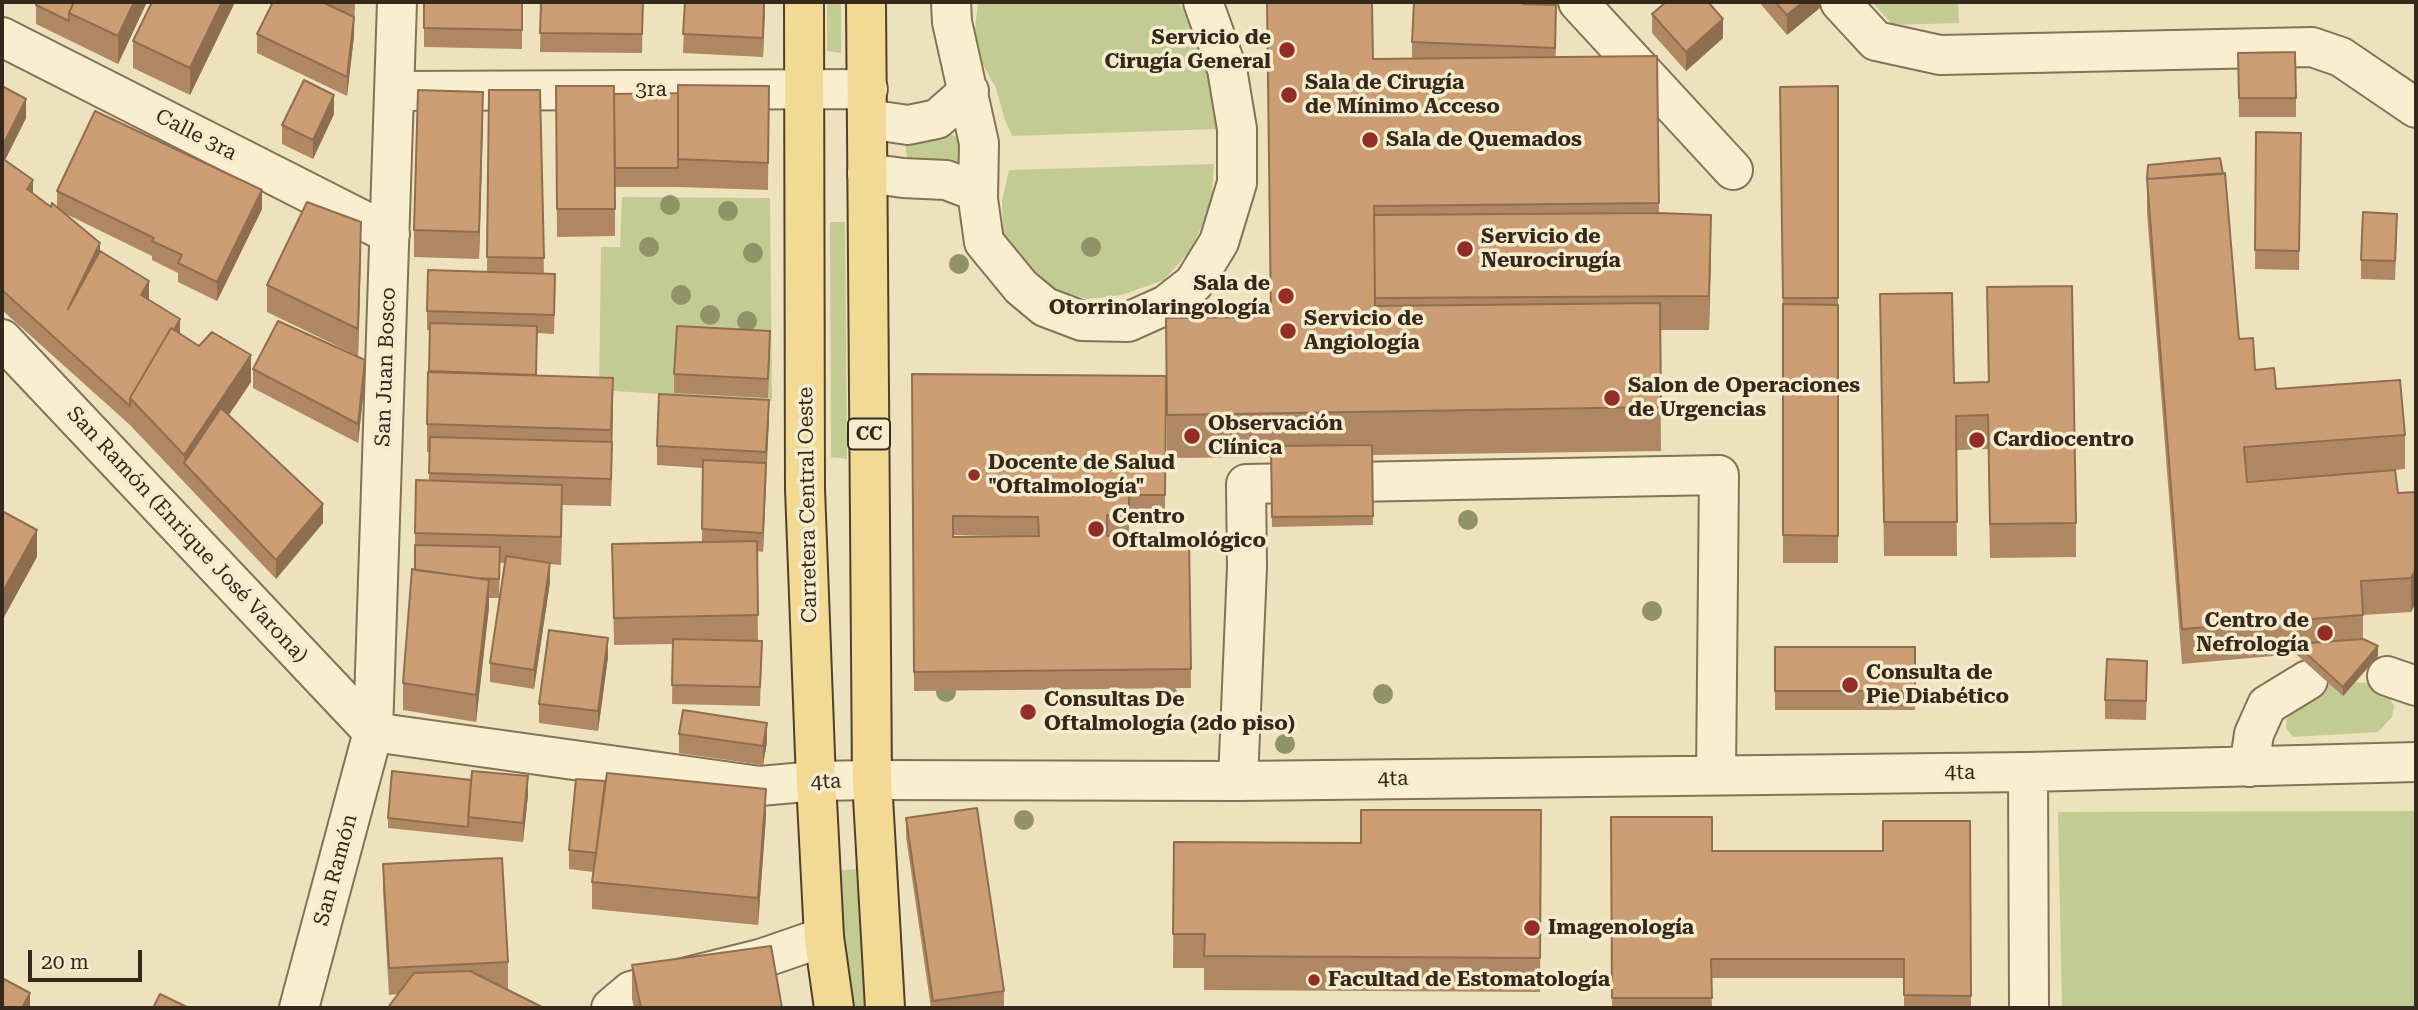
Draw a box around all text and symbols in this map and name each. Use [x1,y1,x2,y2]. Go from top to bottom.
place label: Servicio de Cirugía General [1104,25,1271,75]
marker: Servicio de Cirugía General [1277,40,1297,60]
place label: Sala de Cirugía de Mínimo Acceso [1305,70,1500,120]
street label: 3ra [635,77,667,103]
marker: Sala de Cirugía de Mínimo Acceso [1279,85,1299,105]
street label: Calle 3ra [151,104,241,166]
place label: Sala de Quemados [1386,127,1582,153]
marker: Sala de Quemados [1360,130,1380,150]
place label: Servicio de Neurocirugía [1481,224,1621,274]
marker: Servicio de Neurocirugía [1455,239,1475,259]
place label: Sala de Otorrinolaringología [1049,271,1270,321]
marker: Sala de Otorrinolaringología [1276,286,1296,306]
street label: San Juan Bosco [371,287,401,447]
place label: Servicio de Angiología [1304,306,1423,356]
marker: Servicio de Angiología [1278,321,1298,341]
place label: Salon de Operaciones de Urgencias [1628,373,1860,423]
street label: Carretera Central Oeste [793,387,823,623]
marker: Salon de Operaciones de Urgencias [1602,388,1622,408]
street label: San Ramón (Enrique José Varona) [61,402,313,668]
place label: Observación Clínica [1208,411,1343,461]
road number: CC [848,418,890,449]
marker: Observación Clínica [1182,426,1202,446]
place label: Cardiocentro [1993,427,2134,453]
marker: Cardiocentro [1967,430,1987,450]
place label: Docente de Salud "Oftalmología" [988,450,1175,500]
marker: Docente de Salud "Oftalmología" [966,467,982,483]
place label: Centro Oftalmológico [1112,504,1266,554]
marker: Centro Oftalmológico [1086,519,1106,539]
place label: Centro de Nefrología [2196,608,2309,658]
marker: Centro de Nefrología [2315,623,2335,643]
place label: Consulta de Pie Diabético [1866,660,2009,710]
marker: Consulta de Pie Diabético [1840,675,1860,695]
place label: Consultas De Oftalmología (2do piso) [1044,687,1295,737]
marker: Consultas De Oftalmología (2do piso) [1018,702,1038,722]
street label: 4ta [1945,760,1975,786]
street label: 4ta [1377,766,1409,792]
street label: 4ta [810,769,842,795]
street label: San Ramón [309,811,363,929]
place label: Imagenología [1548,915,1694,941]
marker: Imagenología [1522,918,1542,938]
scale bar [32,936,145,980]
text: 20 m [41,950,89,974]
place label: Facultad de Estomatología [1328,967,1610,993]
marker: Facultad de Estomatología [1306,972,1322,988]

